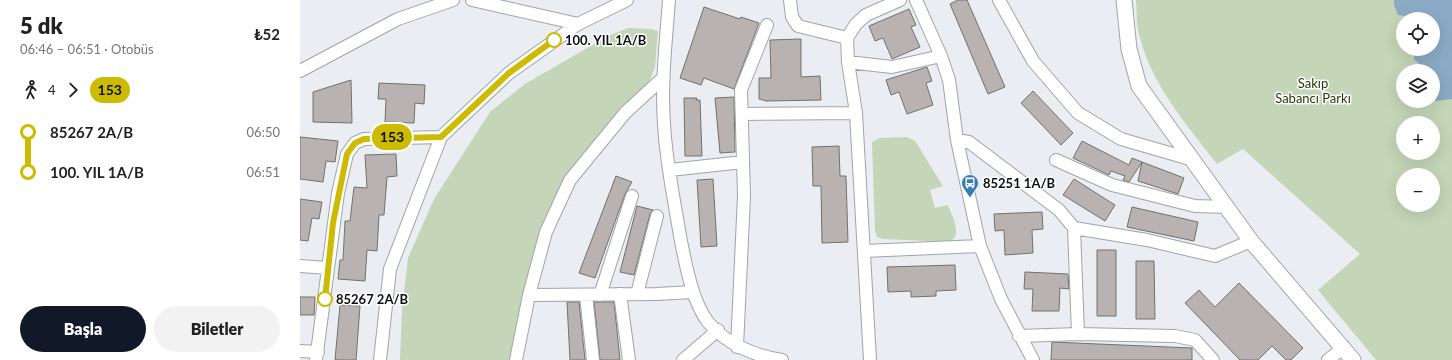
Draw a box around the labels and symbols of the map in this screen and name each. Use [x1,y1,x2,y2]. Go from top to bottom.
marker: 100. YIL 1A/B [546,32,562,48]
place label: 100. YIL 1A/B [565,32,647,48]
park label: Sakıp Sabancı Parkı [1275,75,1351,106]
line badge: 153 [369,124,415,150]
bus stop icon: 85251 1A/B [960,173,980,198]
place label: 85251 1A/B [983,175,1055,191]
marker: 85267 2A/B [317,291,333,307]
place label: 85267 2A/B [336,291,408,307]

